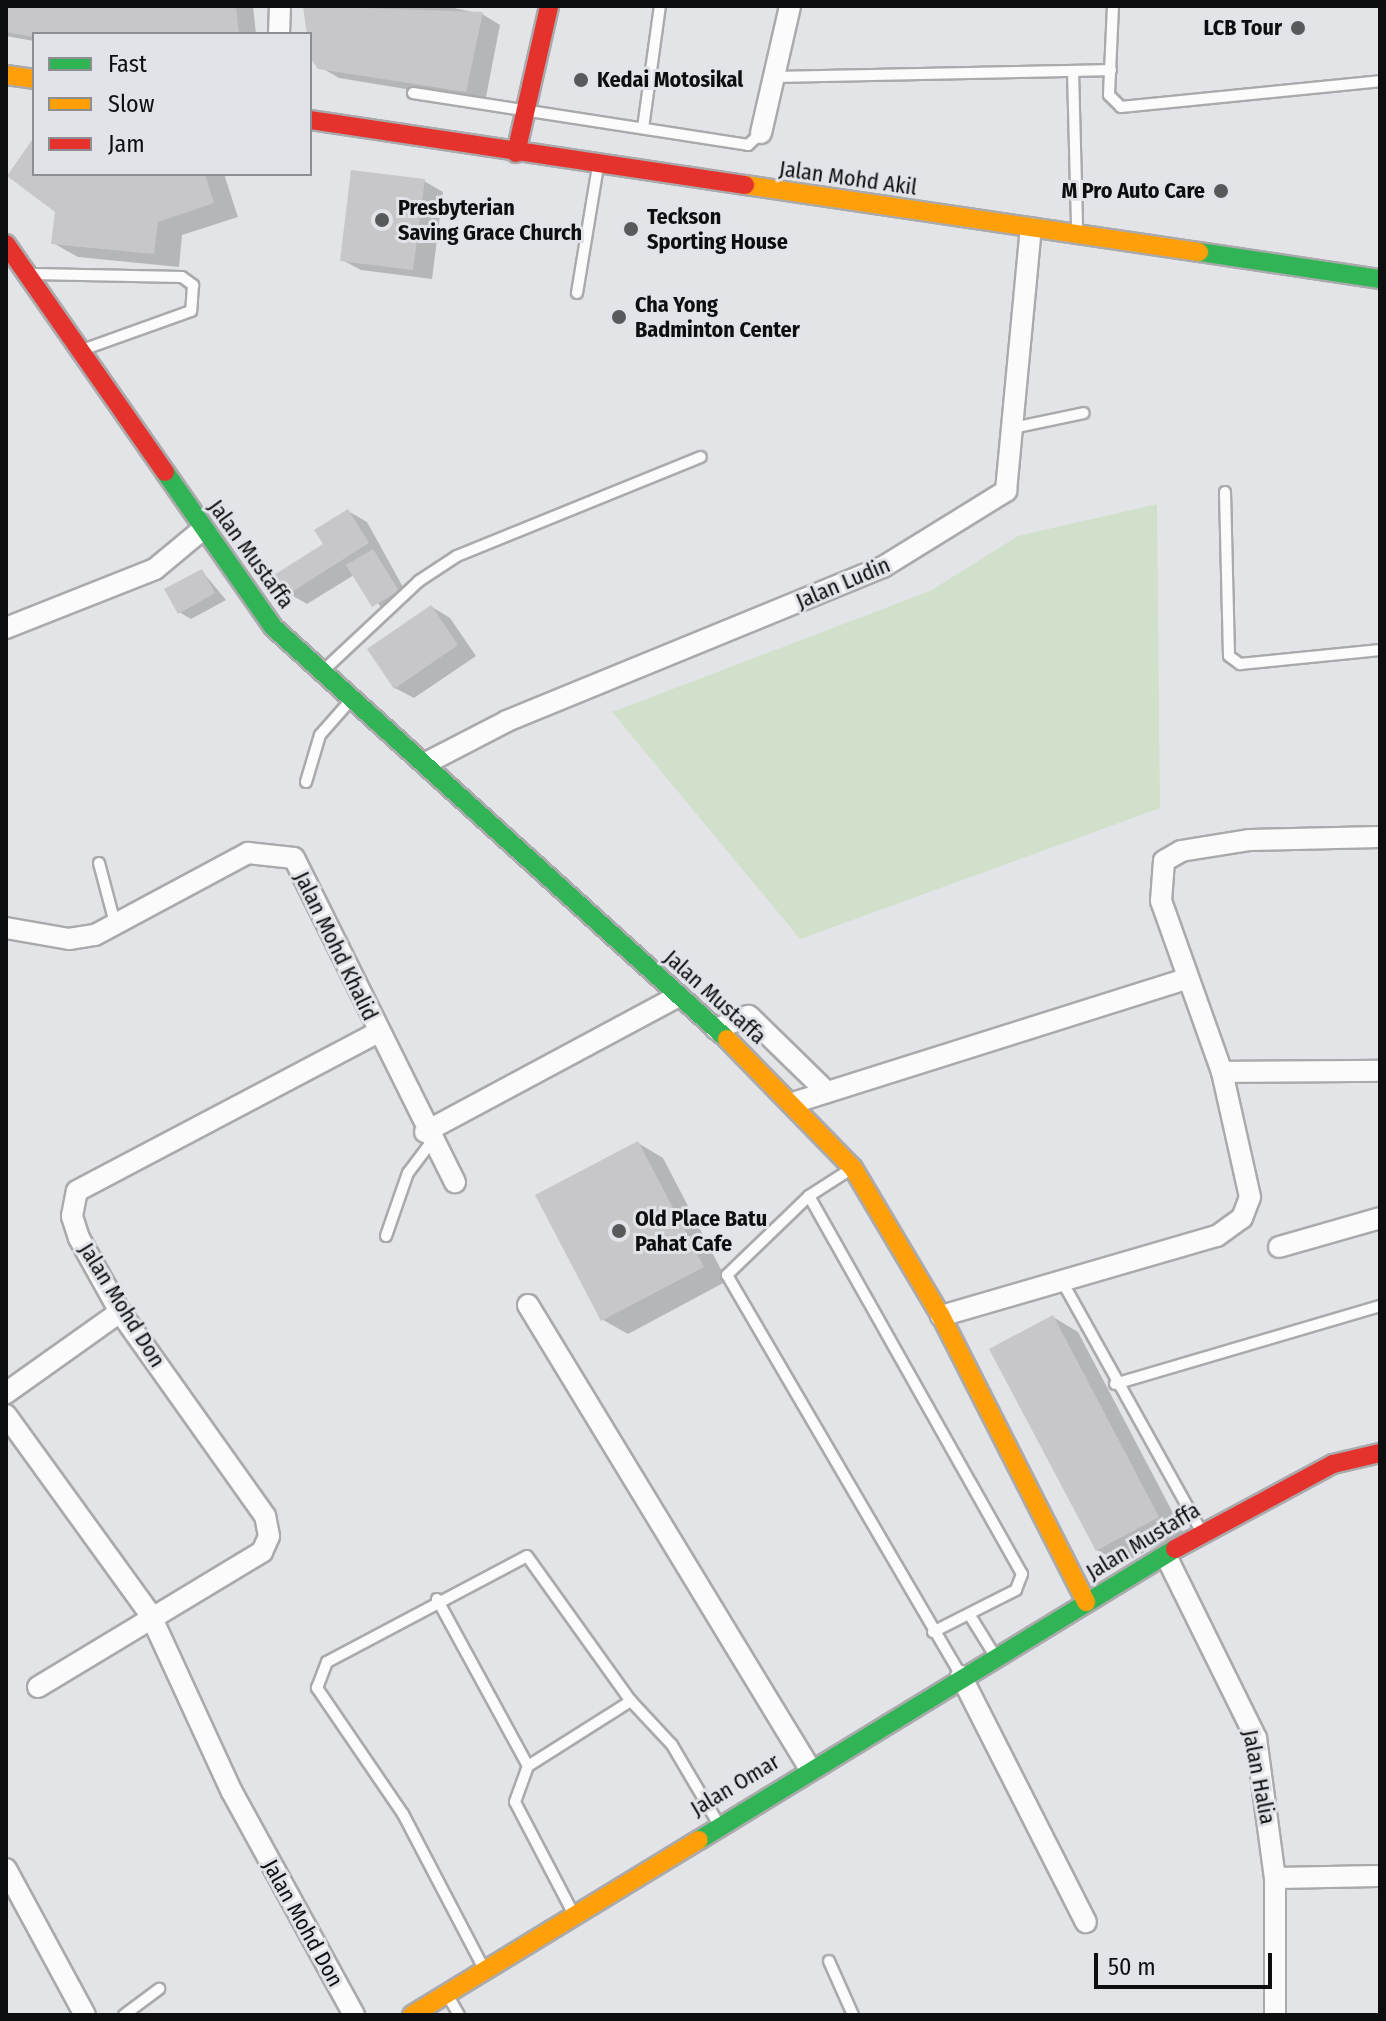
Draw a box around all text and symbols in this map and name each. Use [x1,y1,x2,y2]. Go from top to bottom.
place label: LCB Tour [1204,15,1282,41]
marker: LCB Tour [1289,19,1307,37]
legend [32,32,312,176]
text: Fast [108,50,147,78]
place label: Kedai Motosikal [597,67,743,93]
marker: Kedai Motosikal [572,71,590,89]
text: Slow [108,90,154,118]
text: Jam [108,130,145,158]
street label: Jalan Mohd Akil [777,155,919,201]
place label: M Pro Auto Care [1061,178,1205,204]
marker: M Pro Auto Care [1212,182,1230,200]
place label: Presbyterian Saving Grace Church [398,194,582,246]
place label: Teckson Sporting House [647,203,788,254]
marker: Presbyterian Saving Grace Church [373,211,391,229]
marker: Teckson Sporting House [622,220,640,238]
place label: Cha Yong Badminton Center [635,291,800,342]
marker: Cha Yong Badminton Center [610,308,628,326]
street label: Jalan Mustaffa [203,494,299,614]
street label: Jalan Ludin [792,551,894,615]
street label: Jalan Mohd Khalid [289,867,383,1025]
street label: Jalan Mustaffa [659,944,771,1050]
place label: Old Place Batu Pahat Cafe [635,1205,767,1256]
marker: Old Place Batu Pahat Cafe [610,1222,628,1240]
street label: Jalan Mohd Don [73,1238,171,1372]
street label: Jalan Mustaffa [1081,1497,1205,1585]
street label: Jalan Halia [1237,1727,1281,1827]
street label: Jalan Omar [686,1748,784,1822]
street label: Jalan Mohd Don [257,1855,349,1991]
scale bar [1098,1937,1276,1987]
text: 50 m [1108,1953,1156,1981]

